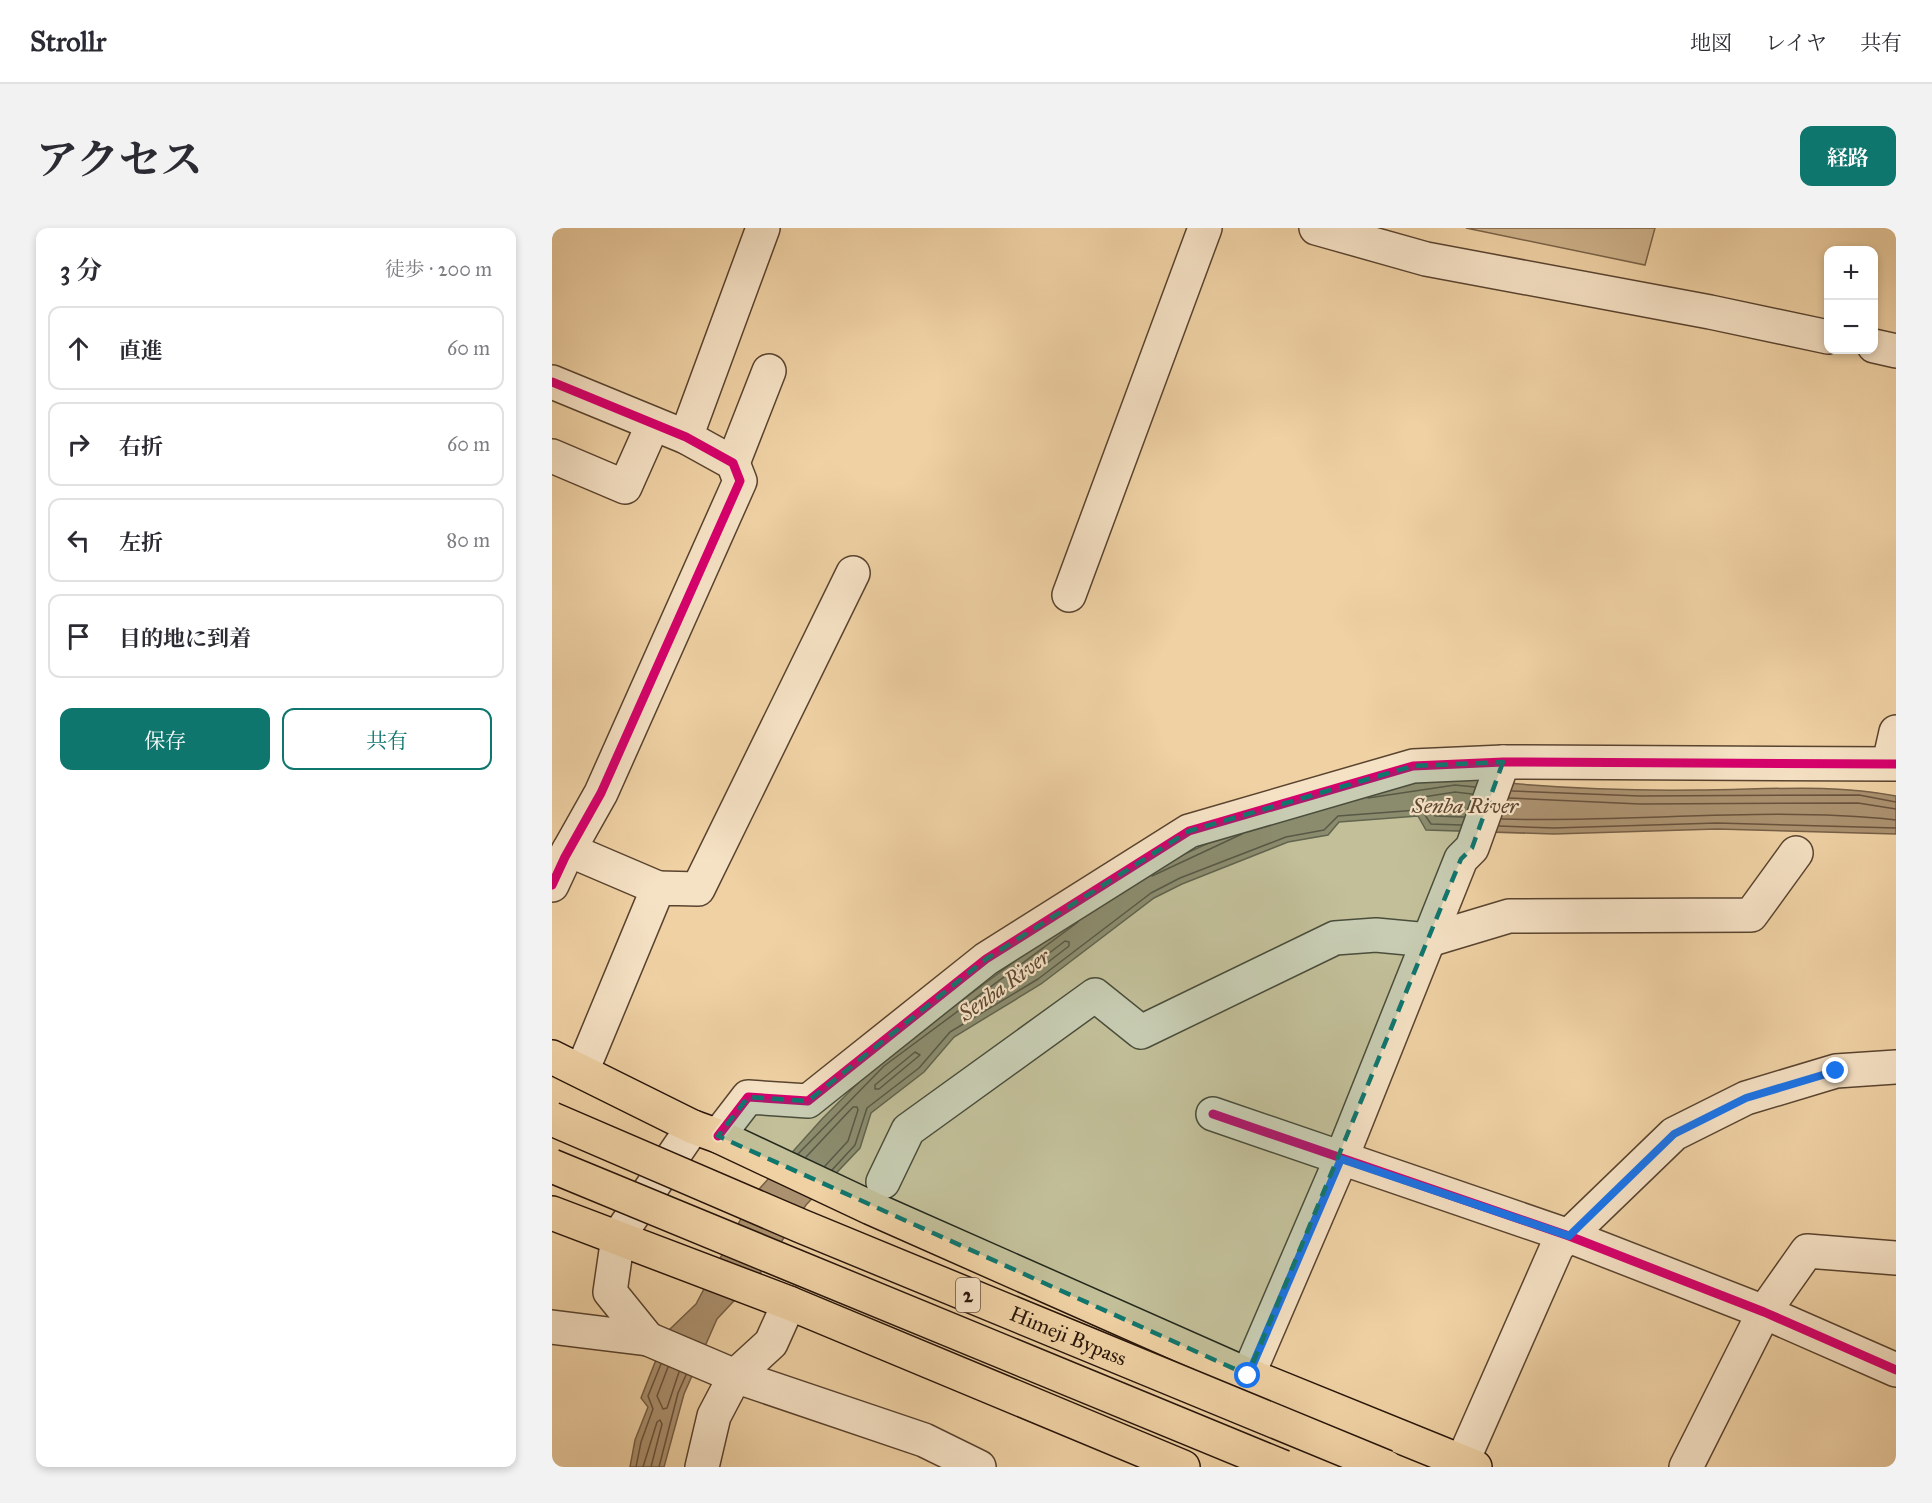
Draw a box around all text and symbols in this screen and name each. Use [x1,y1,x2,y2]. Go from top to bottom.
text: Strollr [30,24,106,59]
text: 地図 [1690,30,1732,56]
text: レイヤ [1765,30,1827,56]
text: 共有 [1860,30,1902,56]
button: 経路 [1800,126,1896,186]
text: アクセス [36,134,203,186]
map controls [1824,246,1878,354]
button: + [1824,246,1878,300]
text: 3 分 [60,254,102,286]
text: 徒歩 · 200 m [385,257,492,281]
button: − [1824,300,1878,354]
icon: ahead [62,332,95,365]
text: 60 m [447,336,490,360]
text: 直進 [119,337,163,364]
icon: right [62,428,95,461]
text: 60 m [447,432,490,456]
text: 右折 [119,433,163,460]
icon: left [62,524,95,557]
text: 80 m [447,528,490,552]
text: 左折 [119,529,163,556]
icon: arrive [62,620,95,653]
text: 目的地に到着 [119,625,251,652]
button: 保存 [60,708,270,770]
button: 共有 [282,708,492,770]
water label: Senba River [1411,792,1520,819]
water label: Senba River [952,942,1056,1028]
route end [1822,1057,1848,1083]
road number: 2 [956,1278,980,1312]
street label: Himeji Bypass [1006,1300,1131,1372]
route start [1234,1362,1260,1388]

